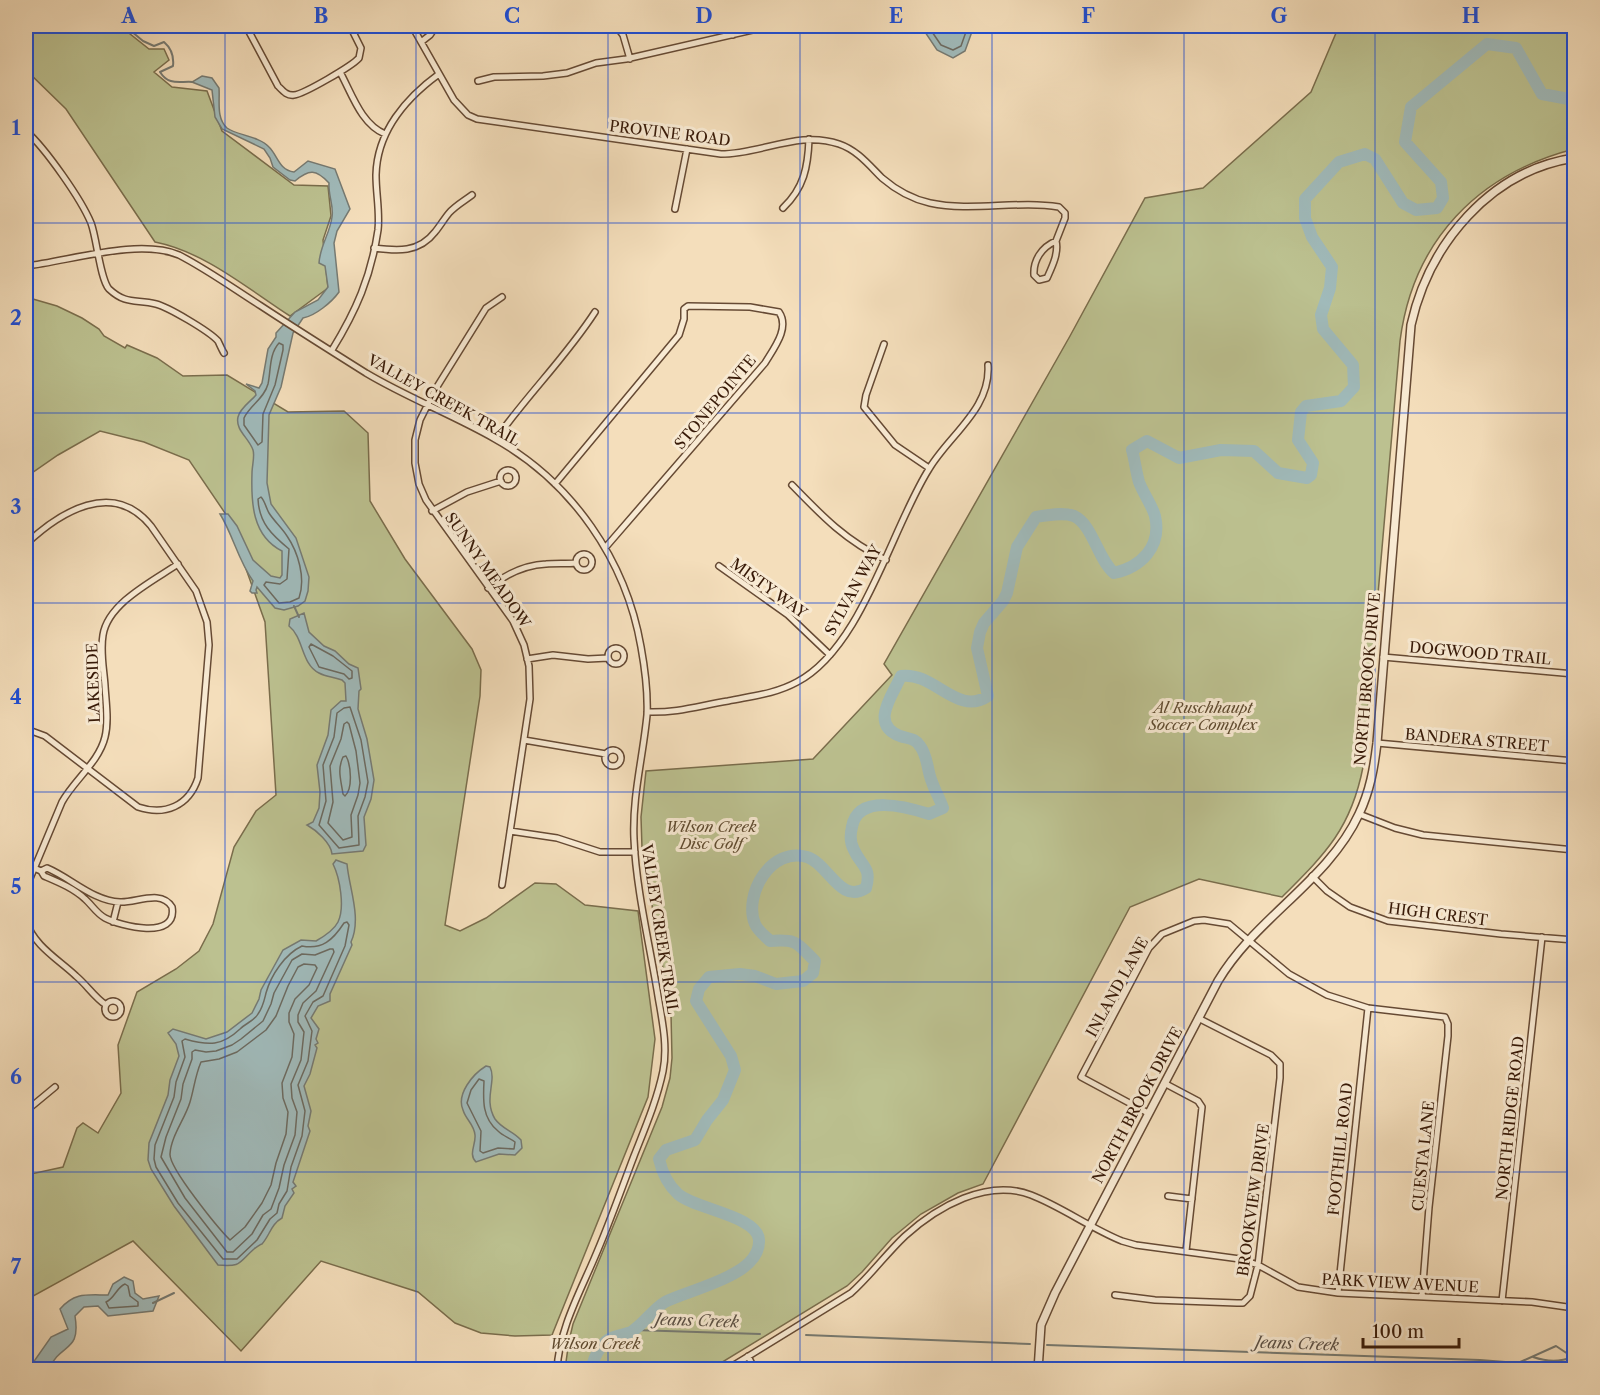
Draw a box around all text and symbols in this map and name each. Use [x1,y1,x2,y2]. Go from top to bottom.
text: A [120,4,137,28]
text: B [314,4,329,28]
text: C [504,4,520,28]
text: D [695,4,713,28]
text: E [889,4,903,28]
text: F [1081,4,1095,28]
text: G [1271,4,1288,28]
text: H [1462,4,1480,28]
text: 1 [12,116,21,140]
street label: PROVINE ROAD [608,116,732,150]
text: 2 [10,306,22,330]
street label: VALLEY CREEK TRAIL [363,350,524,450]
street label: STONEPOINTE [670,351,760,453]
text: 3 [10,495,22,519]
street label: SUNNY MEADOW [441,509,535,632]
street label: SYLVAN WAY [820,541,886,639]
street label: MISTY WAY [727,554,811,622]
street label: NORTH BROOK DRIVE [1350,591,1384,767]
street label: DOGWOOD TRAIL [1408,637,1552,669]
street label: LAKESIDE [82,643,104,723]
text: 4 [10,685,22,709]
park label: Al Ruschhaupt Soccer Complex [1148,698,1258,734]
street label: BANDERA STREET [1404,724,1551,756]
park label: Wilson Creek Disc Golf [666,817,757,853]
street label: VALLEY CREEK TRAIL [637,842,683,1015]
text: 5 [10,875,22,899]
street label: HIGH CREST [1387,898,1490,930]
street label: INLAND LANE [1082,934,1152,1040]
street label: NORTH BROOK DRIVE [1088,1024,1186,1186]
street label: NORTH RIDGE ROAD [1492,1035,1528,1201]
text: 6 [10,1065,22,1089]
street label: FOOTHILL ROAD [1324,1082,1356,1216]
street label: CUESTA LANE [1408,1100,1438,1212]
street label: BROOKVIEW DRIVE [1233,1122,1273,1278]
text: 7 [11,1255,22,1279]
street label: PARK VIEW AVENUE [1321,1269,1479,1297]
water label: Jeans Creek [650,1308,740,1331]
scale bar [1363,1311,1459,1349]
text: 100 m [1372,1321,1424,1343]
water label: Jeans Creek [1250,1331,1340,1354]
park label: Wilson Creek [550,1334,641,1353]

